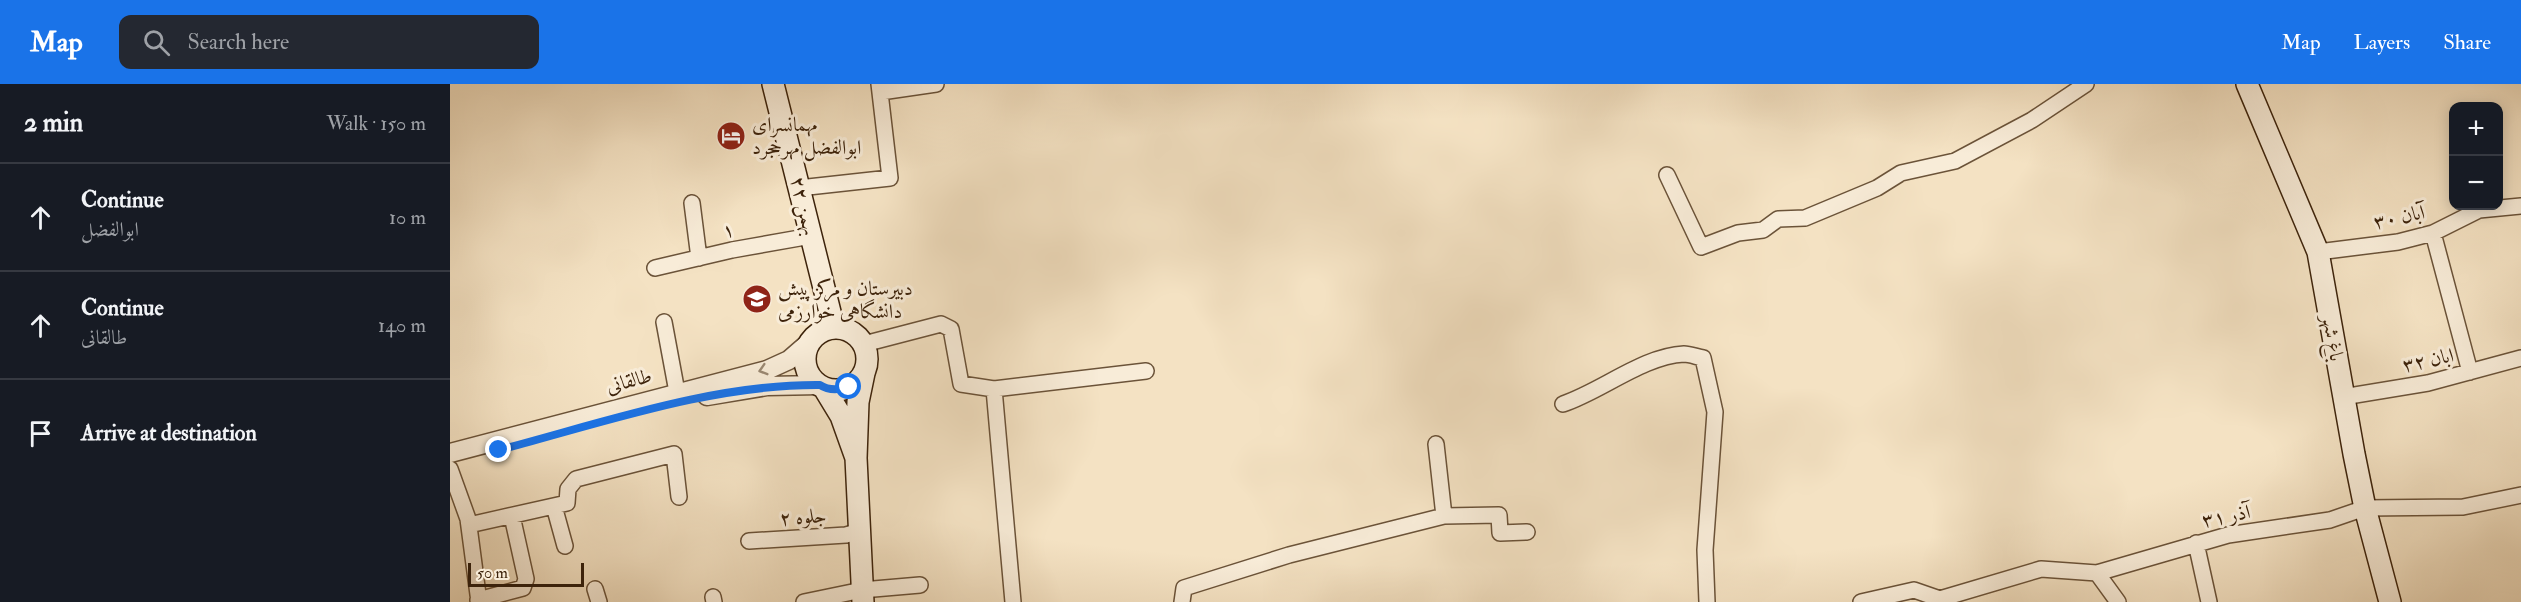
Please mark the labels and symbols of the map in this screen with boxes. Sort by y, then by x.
place label: مهمانسرای ابوالفضل مهرحجرد [752,112,861,162]
hotel icon: مهمانسرای ابوالفضل مهرحجرد [715,120,747,152]
street label: ۲۲ بهمن [784,174,823,238]
street label: آبان ۳۰ [2371,199,2430,235]
street label: ۱ [720,217,736,243]
place label: دبیرستان و مرکز پیش دانشگاهی خوارزمی [778,276,913,324]
school or university icon: دبیرستان و مرکز پیش دانشگاهی خوارزمی [741,283,773,315]
street label: باغ شهر [2311,311,2349,364]
street label: ابان ۳۲ [2400,342,2456,378]
street label: طالقانی [603,363,655,399]
one-way arrow [758,363,769,375]
route start [835,373,861,399]
route end [485,436,511,462]
street label: آذر ۳۱ [2200,499,2255,533]
street label: جلوه ۲ [779,503,827,531]
scale bar [468,560,584,588]

